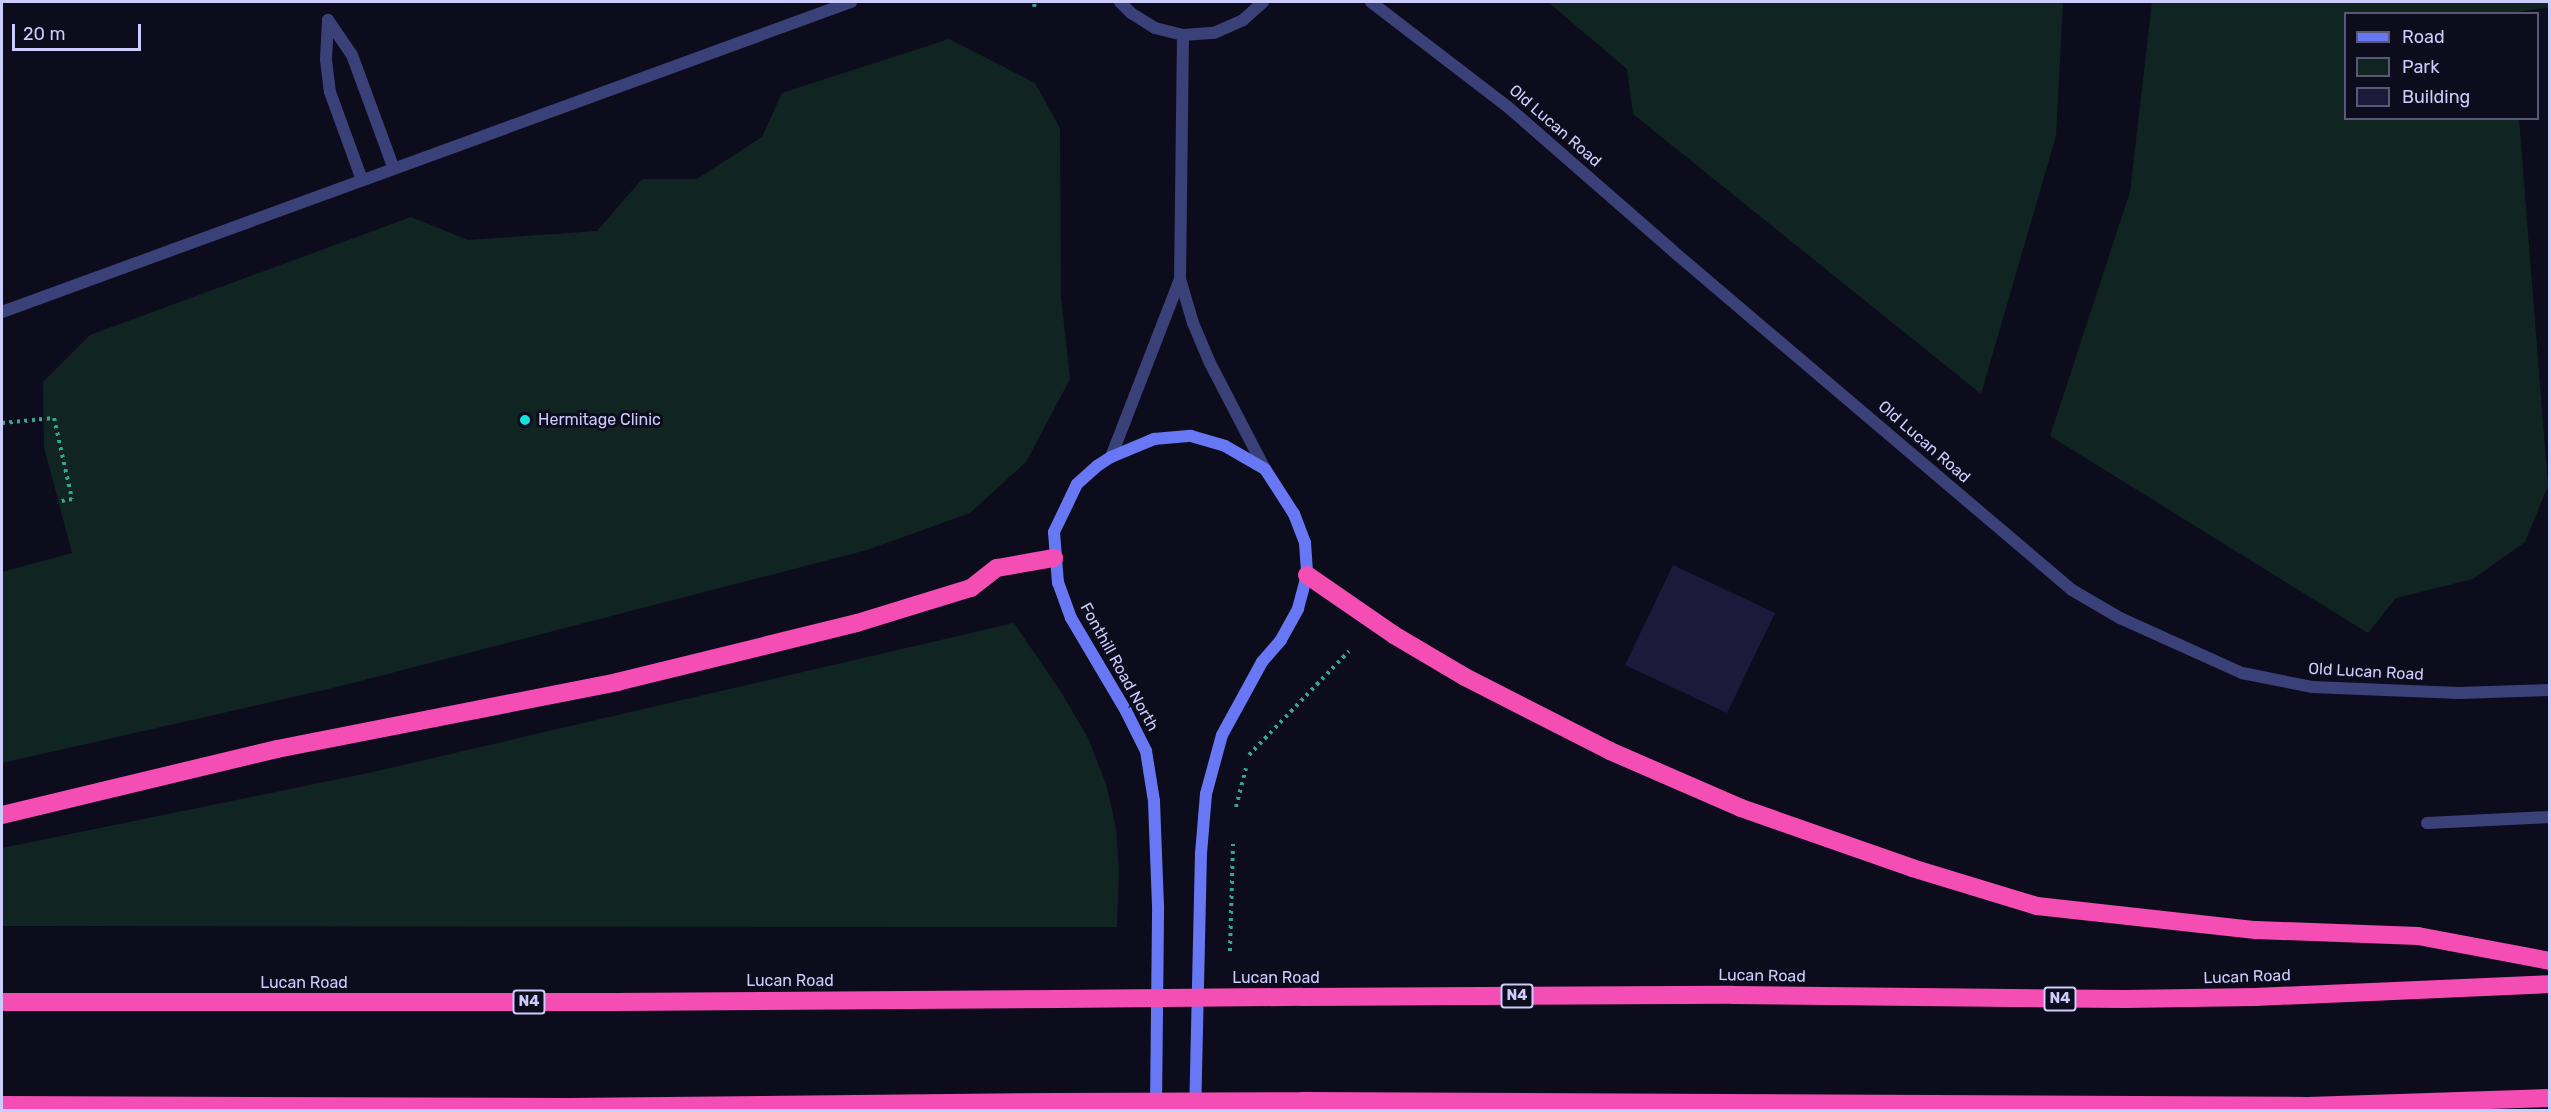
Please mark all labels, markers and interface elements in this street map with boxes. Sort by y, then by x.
scale bar [15,12,144,50]
legend [2344,12,2539,120]
text: 20 m [23,23,65,45]
text: Road [2402,26,2445,48]
text: Park [2402,56,2439,78]
street label: Old Lucan Road [1505,81,1605,171]
text: Building [2402,86,2470,108]
street label: Old Lucan Road [1874,397,1974,487]
place label: Hermitage Clinic [538,410,661,430]
marker: Hermitage Clinic [516,411,534,429]
street label: Fonthill Road North [1076,599,1162,735]
street label: Old Lucan Road [2308,659,2424,685]
street label: Lucan Road [1718,966,1806,986]
street label: Lucan Road [2203,966,2291,988]
street label: Lucan Road [1232,968,1320,988]
street label: Lucan Road [746,971,834,991]
street label: Lucan Road [260,973,348,993]
road number: N4 [1499,984,1535,1008]
road number: N4 [2042,987,2078,1011]
road number: N4 [511,990,547,1014]

